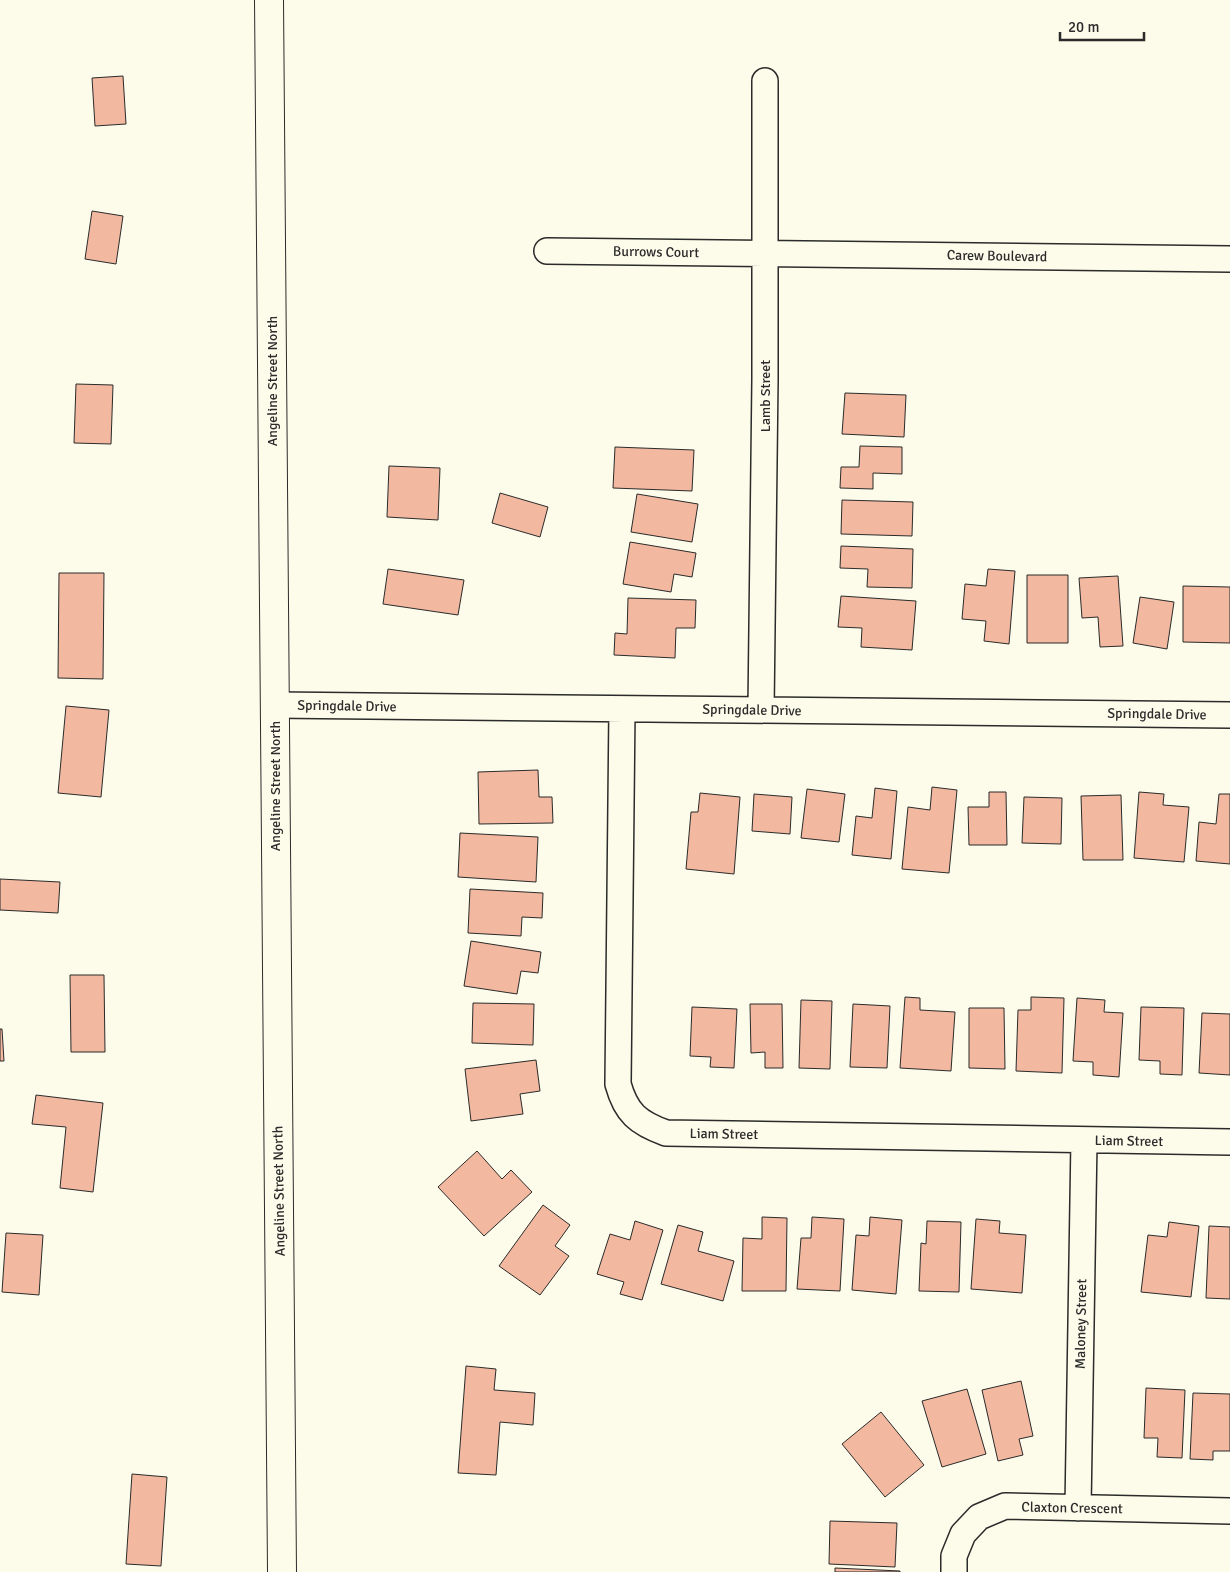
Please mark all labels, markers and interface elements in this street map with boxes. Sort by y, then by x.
scale bar [1060,10,1144,42]
text: 20 m [1068,18,1099,36]
street label: Burrows Court [613,243,699,261]
street label: Carew Boulevard [947,247,1047,265]
street label: Angeline Street North [264,316,281,446]
street label: Lamb Street [757,360,774,432]
street label: Springdale Drive [297,697,397,715]
street label: Springdale Drive [702,701,802,719]
street label: Springdale Drive [1107,705,1207,723]
street label: Angeline Street North [267,721,284,851]
street label: Liam Street [690,1125,759,1143]
street label: Angeline Street North [269,1126,289,1256]
street label: Liam Street [1095,1132,1164,1150]
street label: Maloney Street [1072,1279,1090,1369]
street label: Claxton Crescent [1021,1499,1123,1517]

